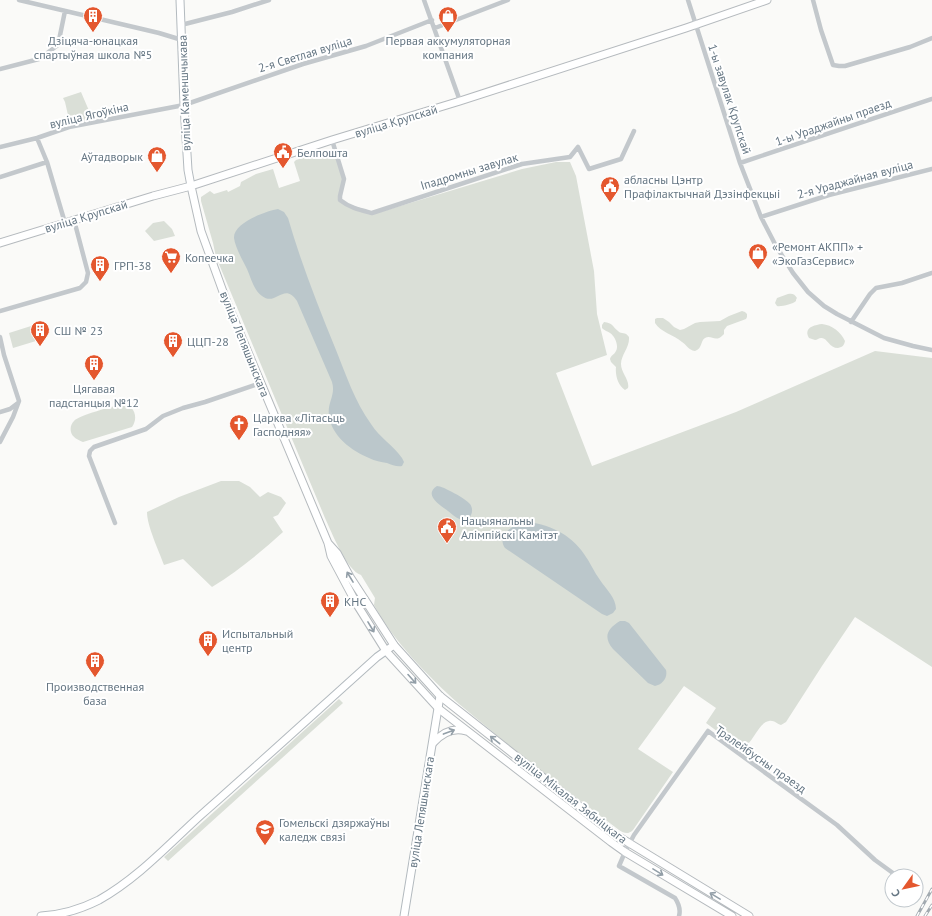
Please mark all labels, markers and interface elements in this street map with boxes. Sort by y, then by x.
building icon: Дзіцяча-юнацкая спартыўная школа №5 [82,5,104,33]
shop icon: Первая аккумуляторная компания [437,5,459,33]
place label: Дзіцяча-юнацкая спартыўная школа №5 [34,33,152,62]
street label: 2-я Светлая вуліца [256,33,354,75]
place label: Первая аккумуляторная компания [386,33,510,62]
street label: вуліца Каменшчыкава [174,35,194,151]
street label: 1-ы завулак Крупскай [705,42,755,156]
street label: 1-ы Ураджайны праезд [773,95,893,149]
street label: вуліца Ягоўкіна [48,99,130,131]
street label: вуліца Крупскай [353,101,439,141]
public building icon: Белпошта [272,141,294,169]
shop icon: Аўтадворык [146,145,168,173]
place label: Белпошта [297,145,348,160]
place label: Аўтадворык [81,149,143,164]
street label: Іпадромны завулак [419,149,520,193]
street label: 2-я Ураджайная вуліца [795,156,915,202]
place label: абласны Цэнтр Прафілактычнай Дэзінфекцыі [624,172,780,201]
public building icon: абласны Цэнтр Прафілактычнай Дэзінфекцыі [599,175,621,203]
street label: вуліца Крупскай [43,196,129,236]
place label: «Ремонт АКПП» + «ЭкоГазСервис» [772,239,863,268]
shop icon: «Ремонт АКПП» + «ЭкоГазСервис» [747,242,769,270]
supermarket icon: Копеечка [160,246,182,274]
place label: Копеечка [185,250,234,265]
building icon: ГРП-38 [89,254,111,282]
place label: ГРП-38 [114,258,151,273]
street label: вуліца Лепяшынскага [217,289,273,399]
building icon: СШ № 23 [29,319,51,347]
place label: СШ № 23 [54,323,103,338]
building icon: ЦЦП-28 [162,330,184,358]
place label: ЦЦП-28 [187,334,229,349]
building icon: Цягавая падстанцыя №12 [83,353,105,381]
place label: Цягавая падстанцыя №12 [49,381,139,410]
place label: Царква «Літасьць Гасподняя» [253,410,345,439]
church icon: Царква «Літасьць Гасподняя» [228,413,250,441]
place label: Нацыянальны Алімпійскі Камітэт [461,513,558,542]
public building icon: Нацыянальны Алімпійскі Камітэт [436,516,458,544]
one-way arrow [346,571,354,583]
building icon: КНС [319,590,341,618]
place label: КНС [344,594,366,609]
one-way arrow [367,621,375,633]
place label: Испытальный центр [222,626,293,655]
building icon: Испытальный центр [197,629,219,657]
building icon: Производственная база [84,650,106,678]
one-way arrow [407,674,416,684]
place label: Производственная база [46,679,144,708]
street label: Тралейбусны праезд [712,722,810,796]
one-way arrow [443,728,455,736]
one-way arrow [490,735,501,744]
street label: вуліца Мікалая Зябніцкага [512,749,630,847]
street label: вуліца Лепяшынскага [405,755,437,869]
place label: Гомельскі дзяржаўны каледж связі [279,815,390,844]
school or university icon: Гомельскі дзяржаўны каледж связі [254,818,276,846]
one-way arrow [652,868,663,876]
north arrow [884,868,924,908]
text: С [888,887,903,900]
one-way arrow [709,891,721,899]

